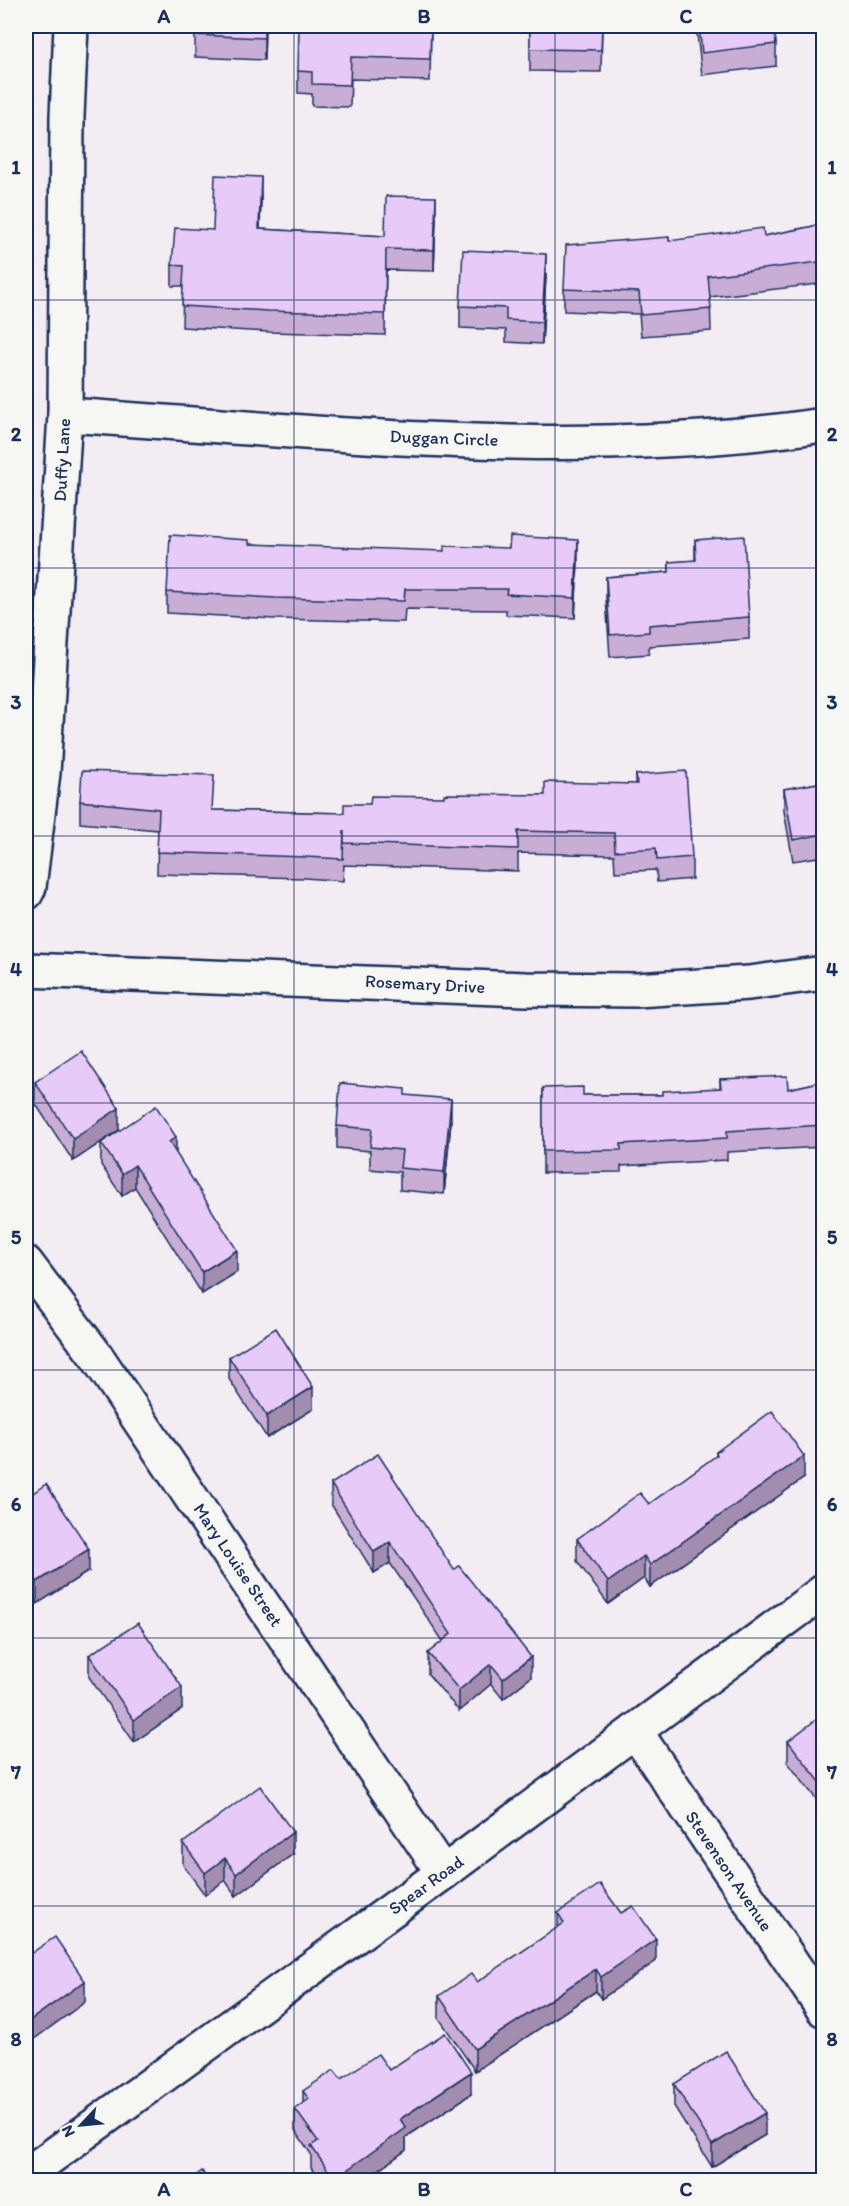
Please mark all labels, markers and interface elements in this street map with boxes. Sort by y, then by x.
text: A [157,4,171,28]
text: B [418,4,431,28]
text: C [680,4,693,28]
text: 1 [11,155,21,179]
text: 1 [827,155,837,179]
street label: Duffy Lane [49,418,75,502]
text: 2 [11,422,22,446]
text: 2 [827,422,838,446]
street label: Duggan Circle [389,425,499,451]
text: 3 [11,690,22,714]
text: 3 [827,690,838,714]
text: 4 [10,957,22,981]
text: 4 [826,957,838,981]
street label: Rosemary Drive [364,970,486,998]
text: 5 [11,1225,22,1249]
text: 5 [827,1225,838,1249]
text: 6 [11,1492,22,1516]
text: 6 [827,1492,838,1516]
street label: Mary Louise Street [189,1499,288,1631]
text: 7 [10,1760,21,1784]
text: 7 [826,1760,837,1784]
street label: Stevenson Avenue [681,1807,777,1935]
street label: Spear Road [384,1850,468,1920]
text: 8 [11,2027,22,2051]
text: 8 [827,2027,838,2051]
north arrow [51,2095,111,2155]
text: N [57,2122,79,2140]
text: A [157,2177,171,2201]
text: B [418,2177,431,2201]
text: C [680,2177,693,2201]

